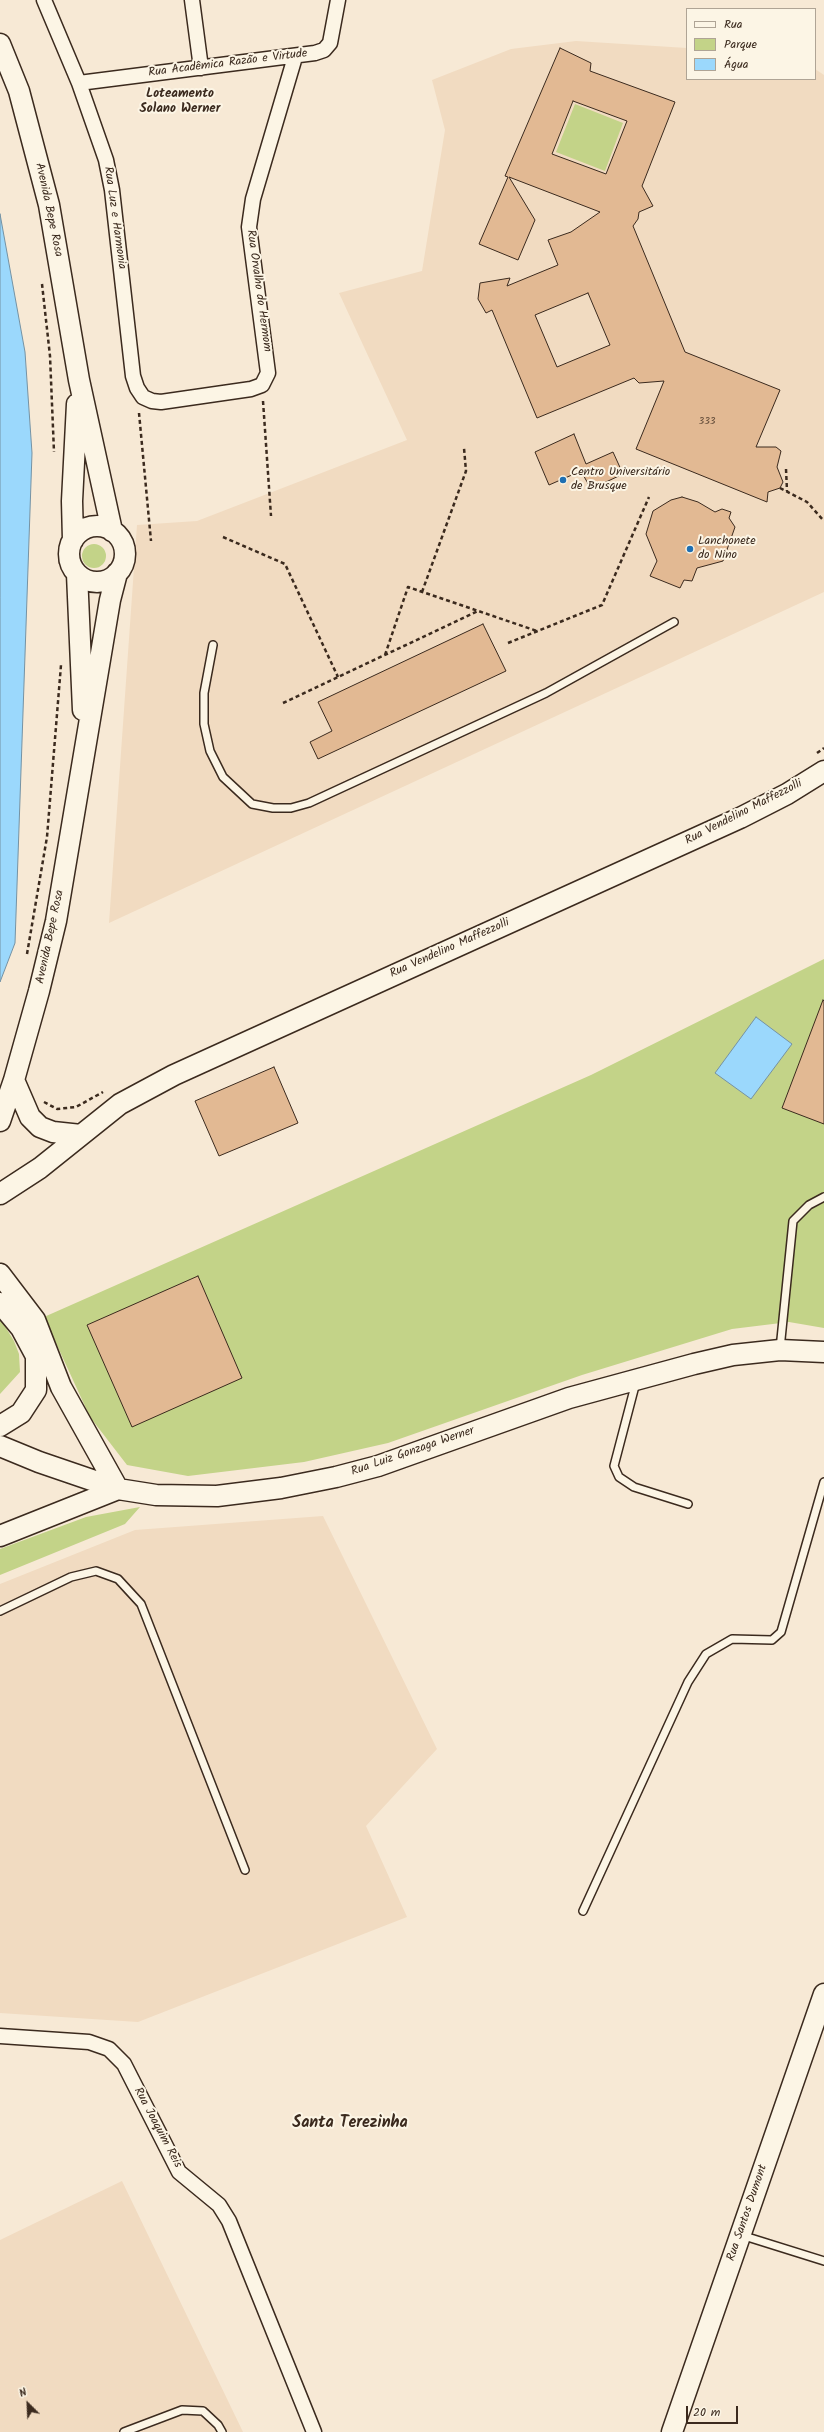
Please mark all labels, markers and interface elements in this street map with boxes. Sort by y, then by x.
legend [686,8,816,80]
text: Rua [724,15,742,34]
text: Parque [724,35,757,54]
street label: Rua Acadêmica Razão e Virtude [148,47,308,81]
text: Água [724,55,748,74]
district label: Loteamento Solano Werner [140,87,220,118]
street label: Avenida Bepe Rosa [31,162,65,258]
street label: Rua Luz e Harmonia [100,166,128,270]
street label: Rua Orvalho do Hermom [242,229,274,353]
house number: 333 [698,416,716,428]
place label: Centro Universitário de Brusque [571,466,670,494]
marker: Centro Universitário de Brusque [558,475,568,485]
place label: Lanchonete do Nino [698,535,756,563]
marker: Lanchonete do Nino [685,544,695,554]
street label: Rua Vendelino Maffezzolli [683,777,805,849]
street label: Avenida Bepe Rosa [34,889,68,985]
street label: Rua Vendelino Maffezzolli [388,916,512,982]
street label: Rua Luiz Gonzaga Werner [350,1424,476,1480]
street label: Rua Joaquim Reis [130,2085,184,2171]
district label: Santa Terezinha [292,2114,408,2134]
street label: Rua Santos Dumont [725,2163,771,2263]
text: N [16,2383,30,2403]
north arrow [8,2384,48,2424]
scale bar [688,2398,740,2424]
text: 20 m [693,2403,720,2422]

